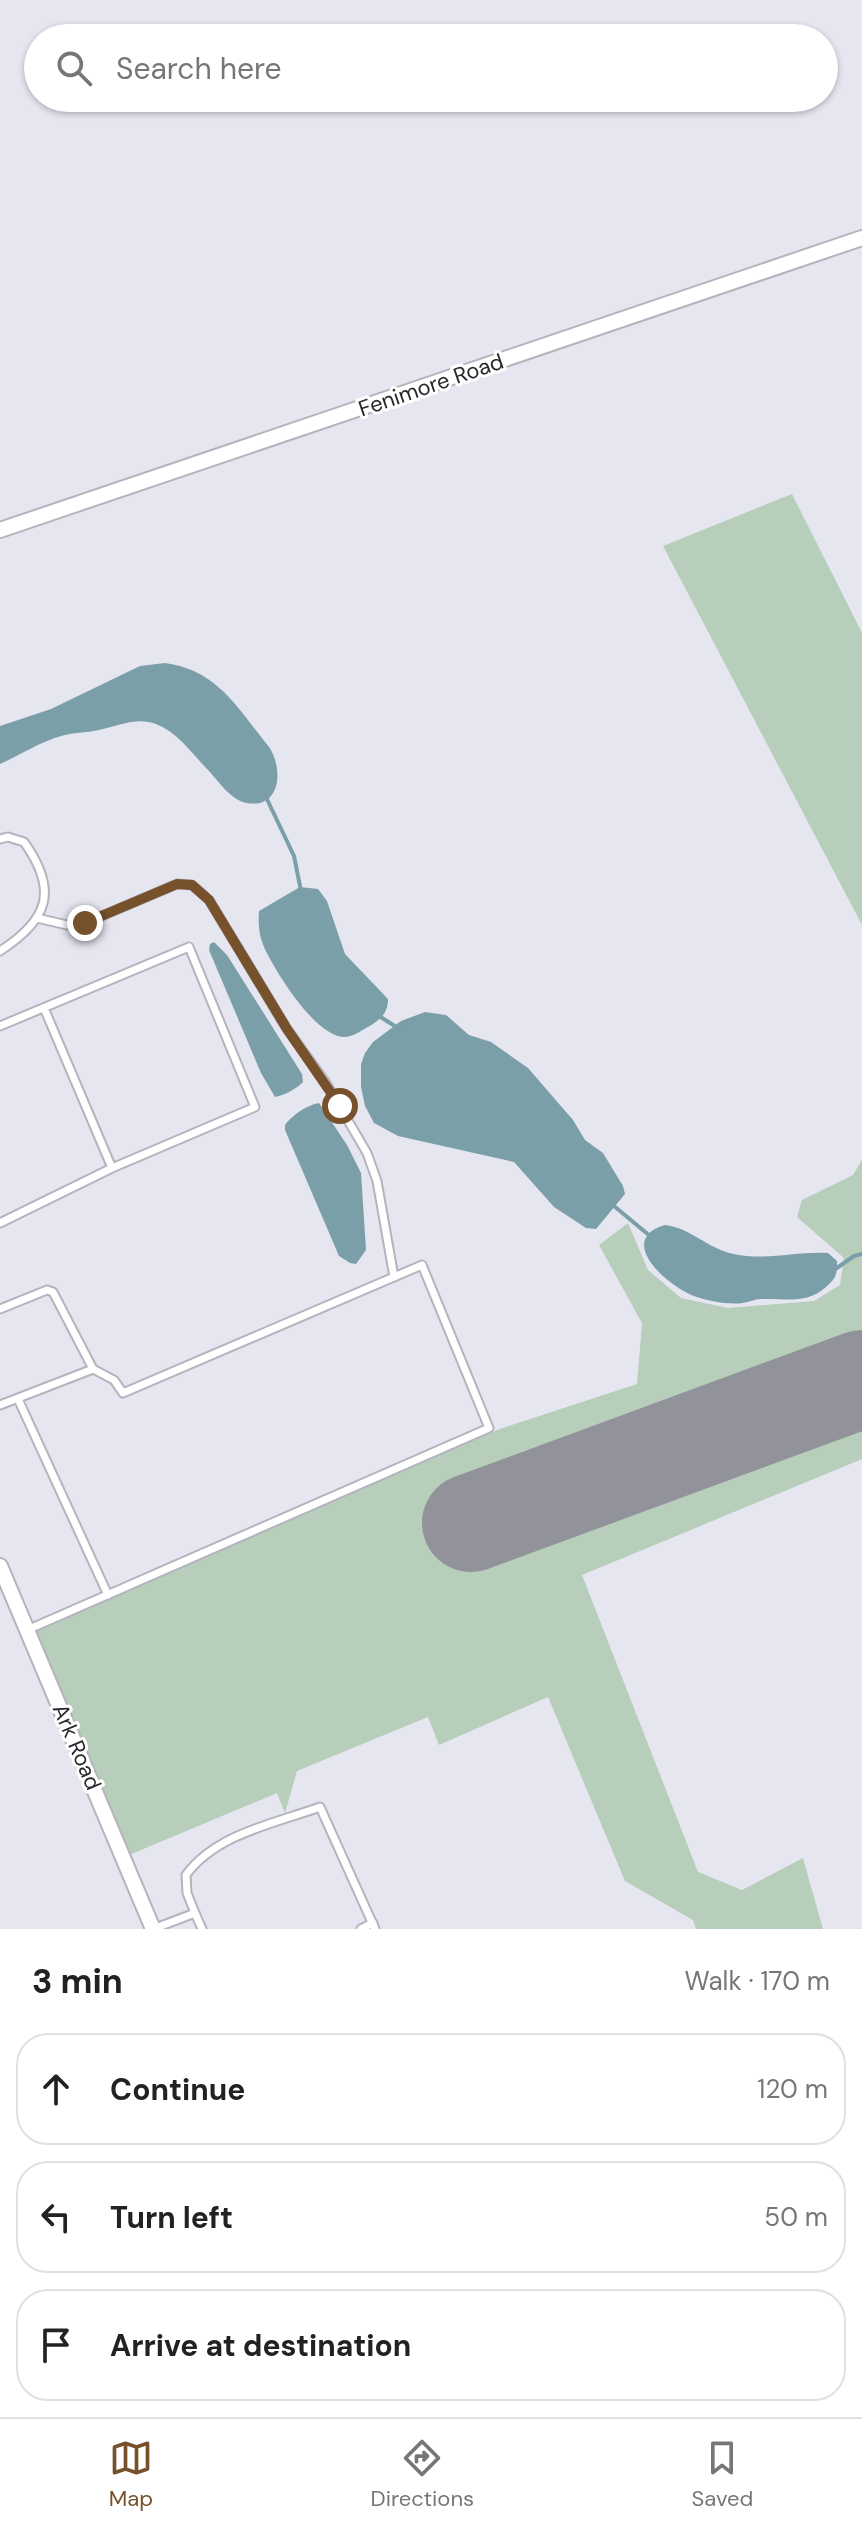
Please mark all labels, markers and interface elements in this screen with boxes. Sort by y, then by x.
search box [24,24,838,112]
icon: search [52,46,96,90]
text: Search here [116,49,282,88]
street label: Fenimore Road [355,347,507,423]
route end [67,905,103,941]
route start [322,1088,358,1124]
street label: Ark Road [46,1699,108,1795]
text: 3 min [32,1959,123,2004]
text: Walk · 170 m [685,1964,830,1998]
icon: ahead [34,2067,78,2111]
text: Continue [110,2070,245,2109]
text: 120 m [757,2072,828,2106]
icon: left [34,2195,78,2239]
text: Turn left [110,2198,233,2237]
text: 50 m [764,2200,828,2234]
icon: arrive [34,2323,78,2367]
text: Arrive at destination [110,2326,411,2365]
tab: Map [109,2436,153,2513]
tab: Directions [371,2436,474,2513]
tab: Saved [692,2436,753,2513]

